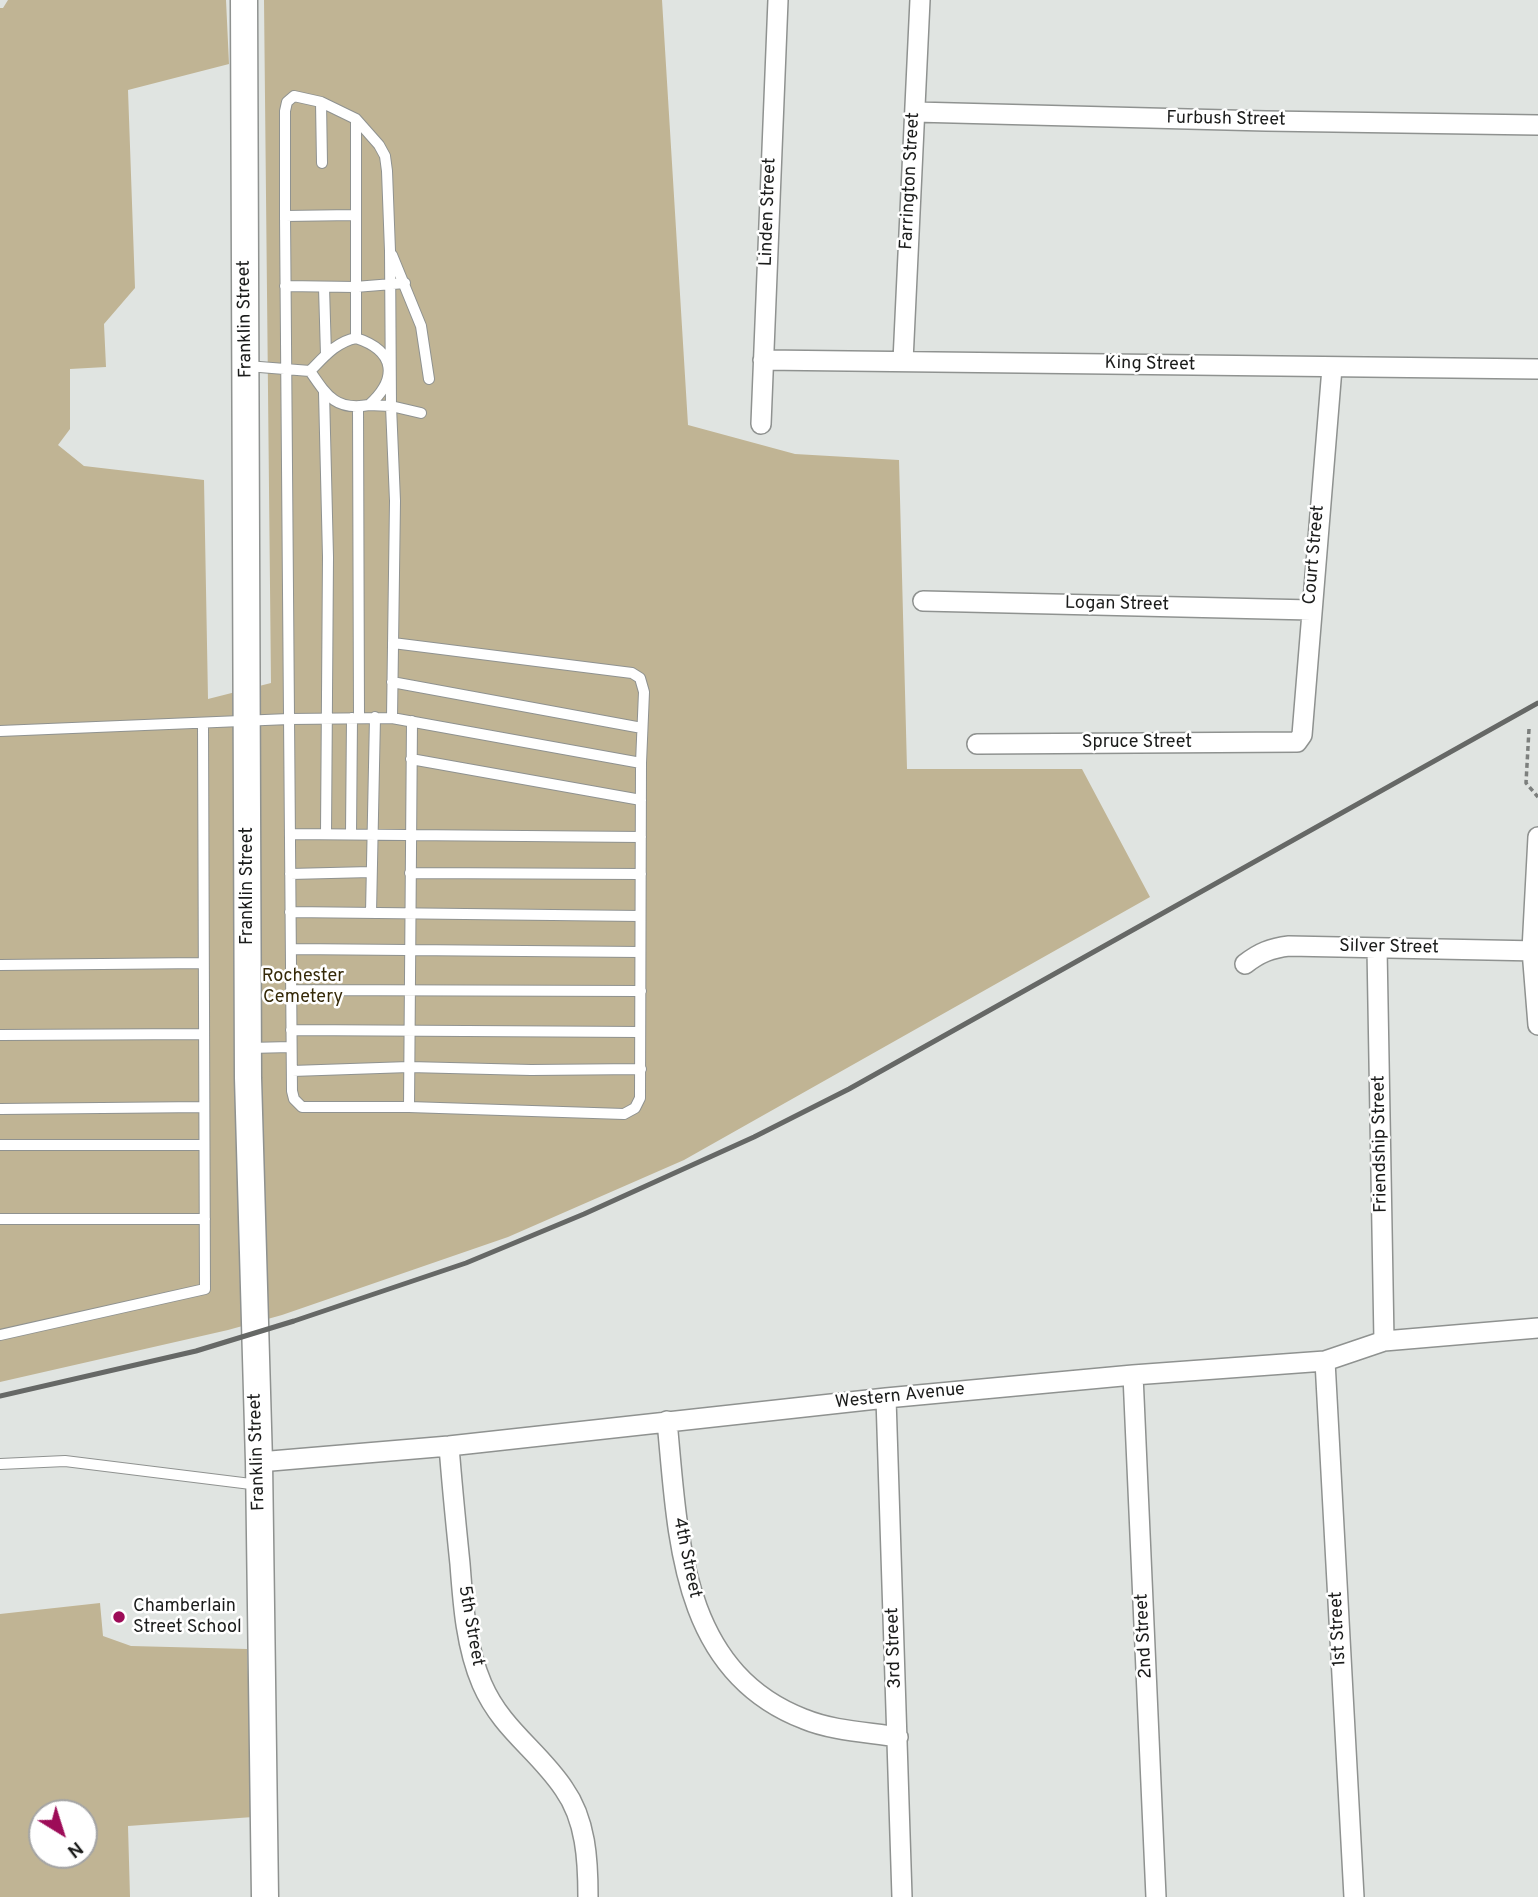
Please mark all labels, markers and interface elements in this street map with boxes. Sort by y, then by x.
street label: Furbush Street [1166,108,1286,132]
street label: Farrington Street [897,112,925,250]
street label: Linden Street [756,157,782,267]
street label: Franklin Street [234,260,258,378]
street label: King Street [1104,353,1196,377]
street label: Court Street [1300,504,1330,606]
street label: Logan Street [1065,593,1169,617]
street label: Spruce Street [1082,732,1192,754]
street label: Franklin Street [237,827,259,945]
street label: Silver Street [1339,936,1439,960]
park label: Rochester Cemetery [262,966,344,1009]
street label: Friendship Street [1369,1075,1393,1213]
street label: Western Avenue [834,1379,966,1415]
street label: Franklin Street [245,1393,271,1511]
street label: 4th Street [667,1516,705,1600]
street label: 5th Street [452,1584,488,1668]
street label: 1st Street [1326,1591,1352,1667]
street label: 2nd Street [1132,1593,1158,1679]
place label: Chamberlain Street School [133,1596,242,1638]
street label: 3rd Street [883,1607,907,1689]
marker: Chamberlain Street School [111,1609,127,1625]
north arrow [28,1799,98,1869]
text: N [62,1835,87,1863]

